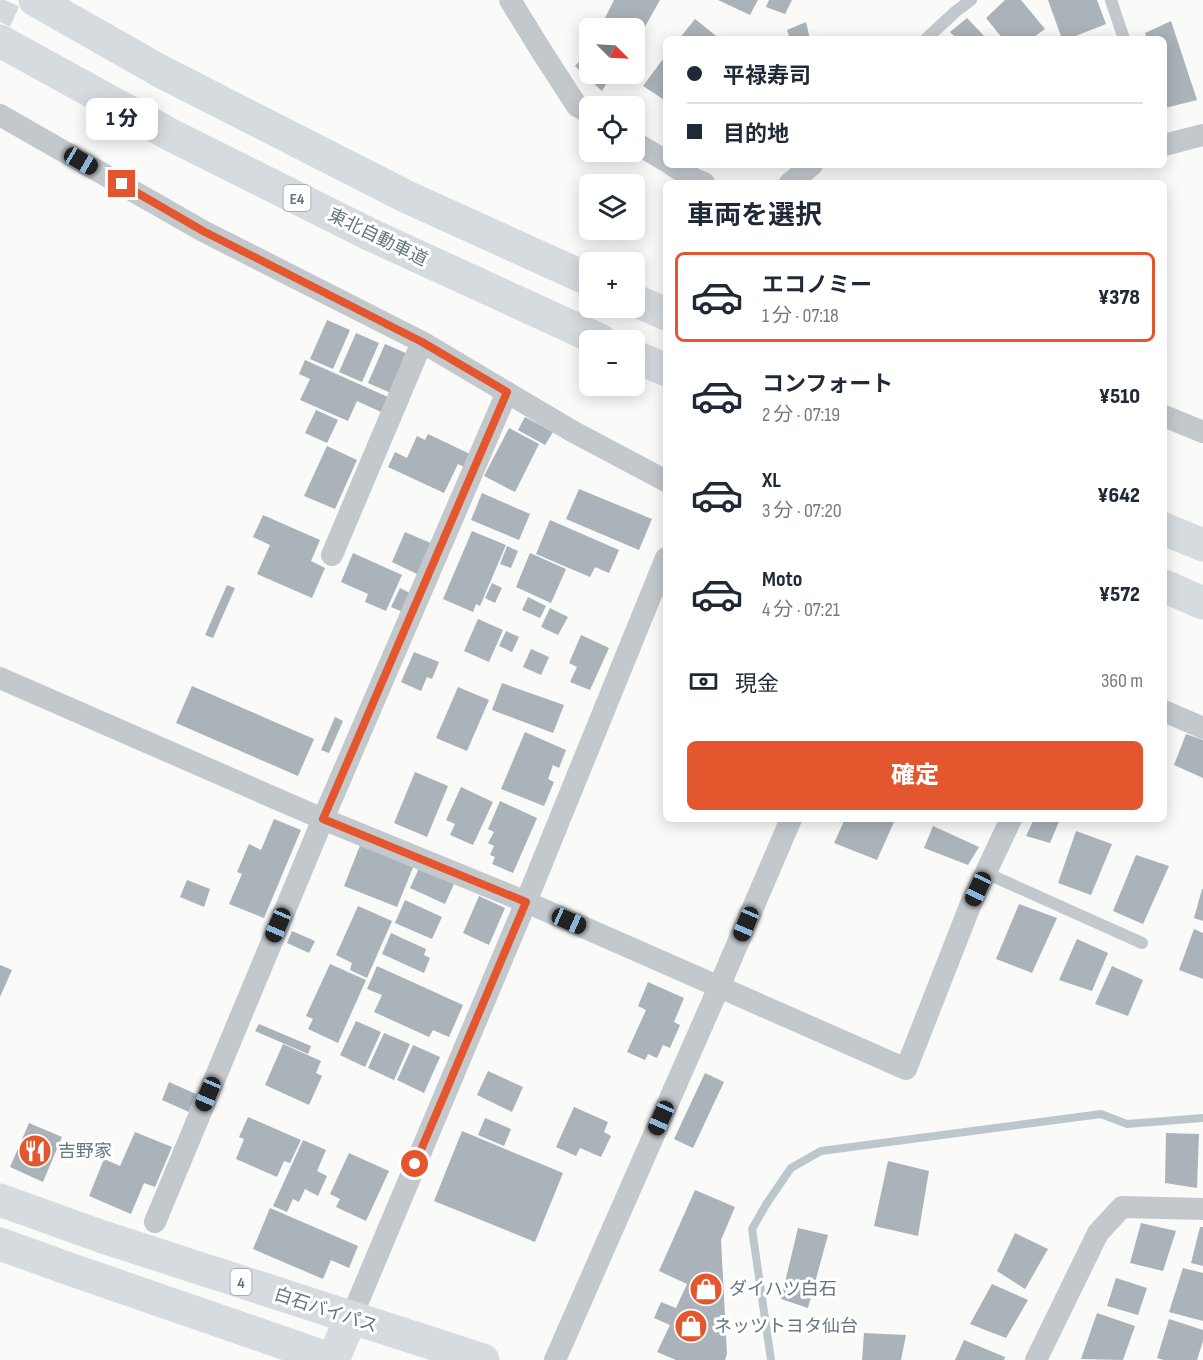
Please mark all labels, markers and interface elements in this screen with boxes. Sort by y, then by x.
north arrow [579,18,645,84]
map controls [579,18,645,396]
text: 平禄寿司 [723,63,811,90]
button: locate [579,96,645,162]
callout: 1 分 [86,97,158,139]
text: 1 分 [106,107,138,131]
text: 目的地 [723,121,789,148]
car [61,144,101,178]
route end [108,170,135,197]
button: layers [579,174,645,240]
road number: E4 [284,185,310,211]
text: 車両を選択 [687,200,822,232]
street label: 東北自動車道 [325,204,431,271]
button: + [579,252,645,318]
icon: car [690,270,744,324]
text: エコノミー [762,272,872,299]
text: ¥378 [1098,284,1140,311]
text: 1 分 · 07:18 [762,304,839,328]
button: − [579,330,645,396]
icon: car [690,369,744,423]
text: コンフォート [762,371,893,398]
text: ¥510 [1099,383,1140,410]
text: 2 分 · 07:19 [762,403,840,427]
text: XL [762,467,781,494]
icon: car [690,468,744,522]
text: ¥642 [1097,482,1140,509]
text: 3 分 · 07:20 [762,499,842,523]
text: Moto [762,566,802,593]
icon: car [690,567,744,621]
text: ¥572 [1099,581,1140,608]
text: 4 分 · 07:21 [762,598,840,622]
icon: cash [687,665,720,698]
text: 360 m [1101,669,1143,693]
text: 現金 [735,671,779,698]
button: 確定 [687,741,1143,810]
car [962,869,994,909]
car [731,904,761,944]
car [263,905,293,945]
car [549,905,589,937]
car [193,1074,223,1114]
car [645,1098,677,1138]
restaurant icon: 吉野家 [17,1133,53,1169]
place label: 吉野家 [58,1141,112,1162]
route start [401,1150,428,1177]
road number: 4 [230,1269,252,1295]
shop icon: ダイハツ白石 [688,1271,724,1307]
place label: ダイハツ白石 [729,1279,837,1300]
street label: 白石バイパス [271,1284,380,1337]
shop icon: ネッツトヨタ仙台 [673,1308,709,1344]
place label: ネッツトヨタ仙台 [714,1316,858,1337]

